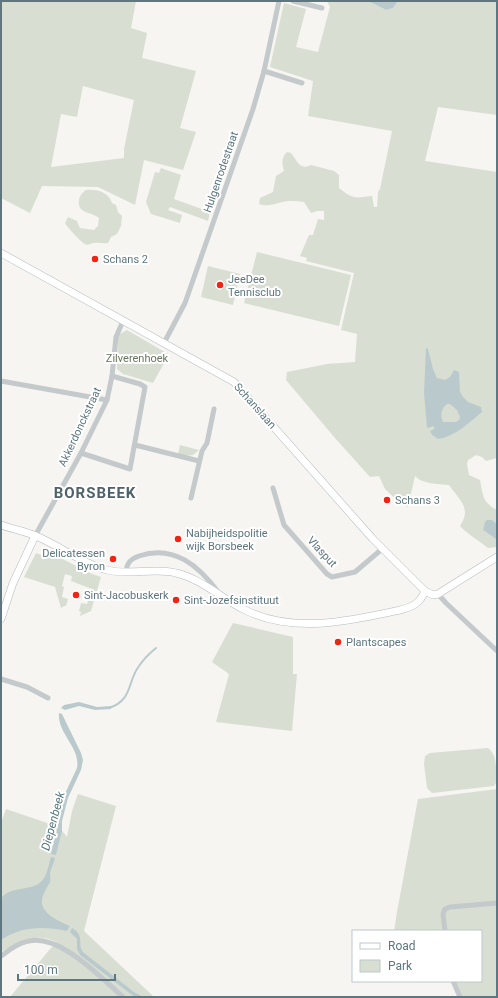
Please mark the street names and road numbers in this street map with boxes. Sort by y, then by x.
street label: Hulgenrodestraat [201,129,241,214]
street label: Schanslaan [231,381,279,431]
street label: Akkerdonckstraat [56,385,104,469]
street label: Vlasput [305,534,340,570]

